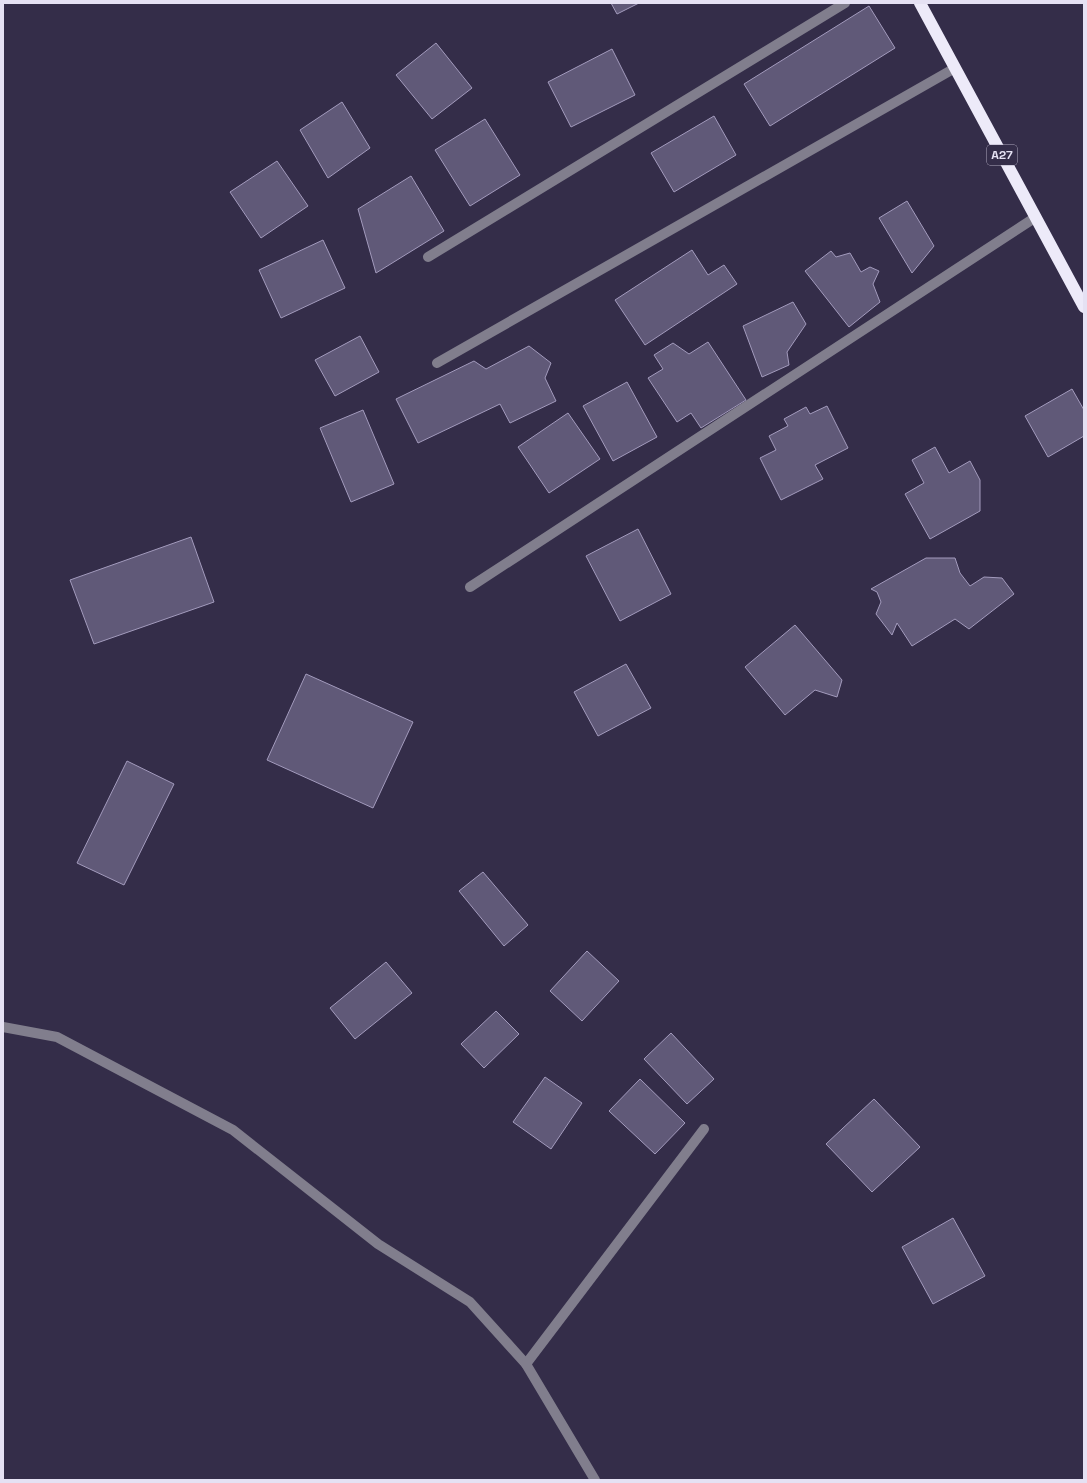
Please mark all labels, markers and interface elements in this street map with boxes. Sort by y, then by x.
road number: A27 [987,145,1017,165]

